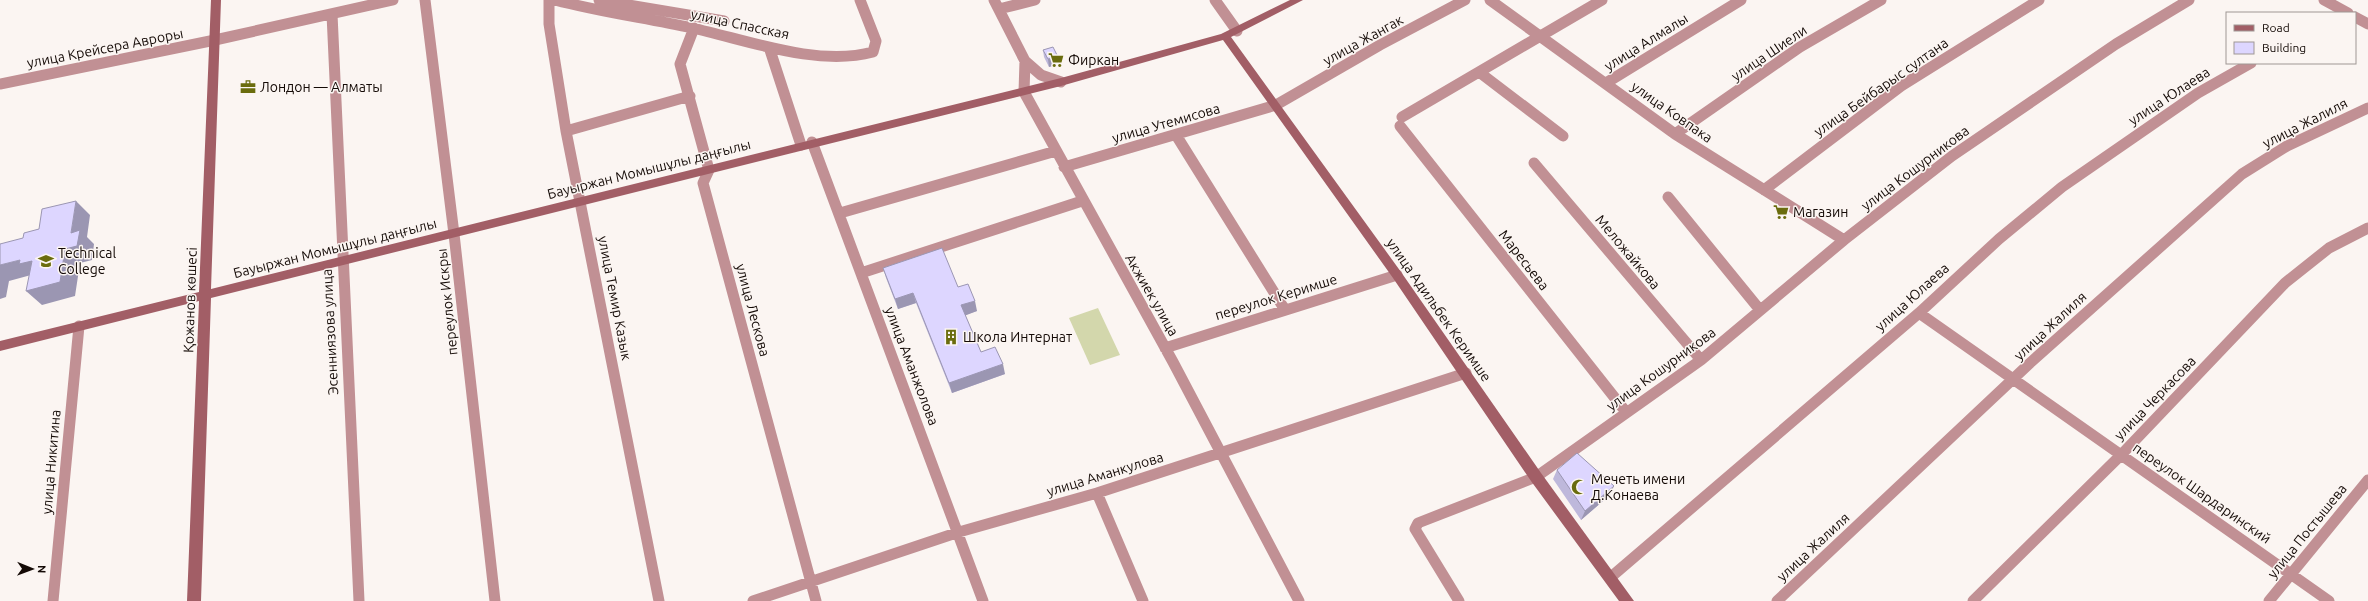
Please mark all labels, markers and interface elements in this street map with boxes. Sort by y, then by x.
street label: улица Спасская [689,6,791,42]
street label: улица Алмалы [1601,10,1691,74]
street label: улица Жангак [1320,11,1406,69]
legend [2226,12,2356,64]
text: Road [2262,21,2290,34]
street label: улица Шиели [1728,22,1810,84]
street label: улица Крейсера Авроры [25,25,185,71]
street label: улица Бейбарыс султана [1811,35,1951,139]
text: Building [2262,41,2306,54]
supermarket icon: Фиркан [1047,51,1065,69]
place label: Фиркан [1068,52,1119,68]
street label: улица Юлаева [2125,64,2213,128]
office icon: Лондон — Алматы [239,78,257,96]
street label: улица Ковпака [1628,78,1716,146]
place label: Лондон — Алматы [260,79,383,95]
street label: улица Жалиля [2260,95,2350,151]
street label: улица Утемисова [1110,100,1222,146]
street label: улица Кошурникова [1858,122,1972,214]
street label: Бауыржан Момышұлы даңғылы [546,136,752,202]
supermarket icon: Магазин [1772,203,1790,221]
place label: Магазин [1793,204,1848,220]
street label: Меложайкова [1592,212,1664,292]
street label: Бауыржан Момышұлы даңғылы [232,215,438,281]
street label: Маресьева [1496,227,1552,293]
street label: улица Темир Казык [595,234,635,362]
street label: улица Адильбек Керимше [1383,235,1495,385]
place label: Technical College [58,245,116,277]
street label: Қожанов көшесі [180,247,200,353]
street label: переулок Искры [433,248,461,356]
street label: Акжиек улица [1122,251,1182,339]
school or university icon: Technical College [37,252,55,270]
street label: улица Юлаева [1872,260,1952,334]
street label: улица Лескова [733,262,773,358]
street label: Эсенниязова улица [319,268,341,396]
street label: переулок Керимше [1213,271,1339,323]
street label: улица Жалиля [2011,288,2089,364]
street label: улица Аманжолова [882,304,942,428]
street label: улица Кошурникова [1603,324,1719,414]
building icon: Школа Интернат [942,328,960,346]
place label: Школа Интернат [963,329,1072,345]
street label: улица Черкасова [2111,353,2199,443]
street label: улица Никитина [38,409,64,515]
street label: переулок Шардаринский [2130,439,2274,547]
street label: улица Аманкулова [1045,449,1165,499]
place label: Мечеть имени Д.Конаева [1591,471,1685,503]
mosque icon: Мечеть имени Д.Конаева [1570,478,1588,496]
street label: улица Постышева [2264,481,2350,581]
street label: улица Жалиля [1774,509,1852,585]
north arrow [12,549,52,589]
text: N [36,565,48,573]

